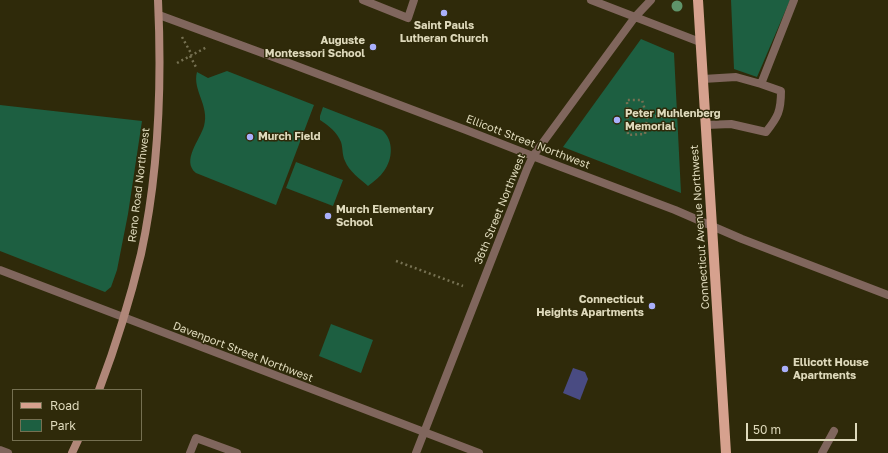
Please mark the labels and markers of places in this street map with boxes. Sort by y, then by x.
marker: Saint Pauls Lutheran Church [439,8,449,18]
place label: Saint Pauls Lutheran Church [400,19,488,45]
place label: Auguste Montessori School [265,34,365,60]
marker: Auguste Montessori School [368,42,378,52]
place label: Peter Muhlenberg Memorial [625,107,721,133]
marker: Peter Muhlenberg Memorial [612,115,622,125]
place label: Murch Field [258,130,321,144]
marker: Murch Field [245,132,255,142]
place label: Murch Elementary School [336,203,434,229]
marker: Murch Elementary School [323,211,333,221]
place label: Connecticut Heights Apartments [536,293,644,319]
marker: Connecticut Heights Apartments [647,301,657,311]
place label: Ellicott House Apartments [793,356,869,382]
marker: Ellicott House Apartments [780,364,790,374]

